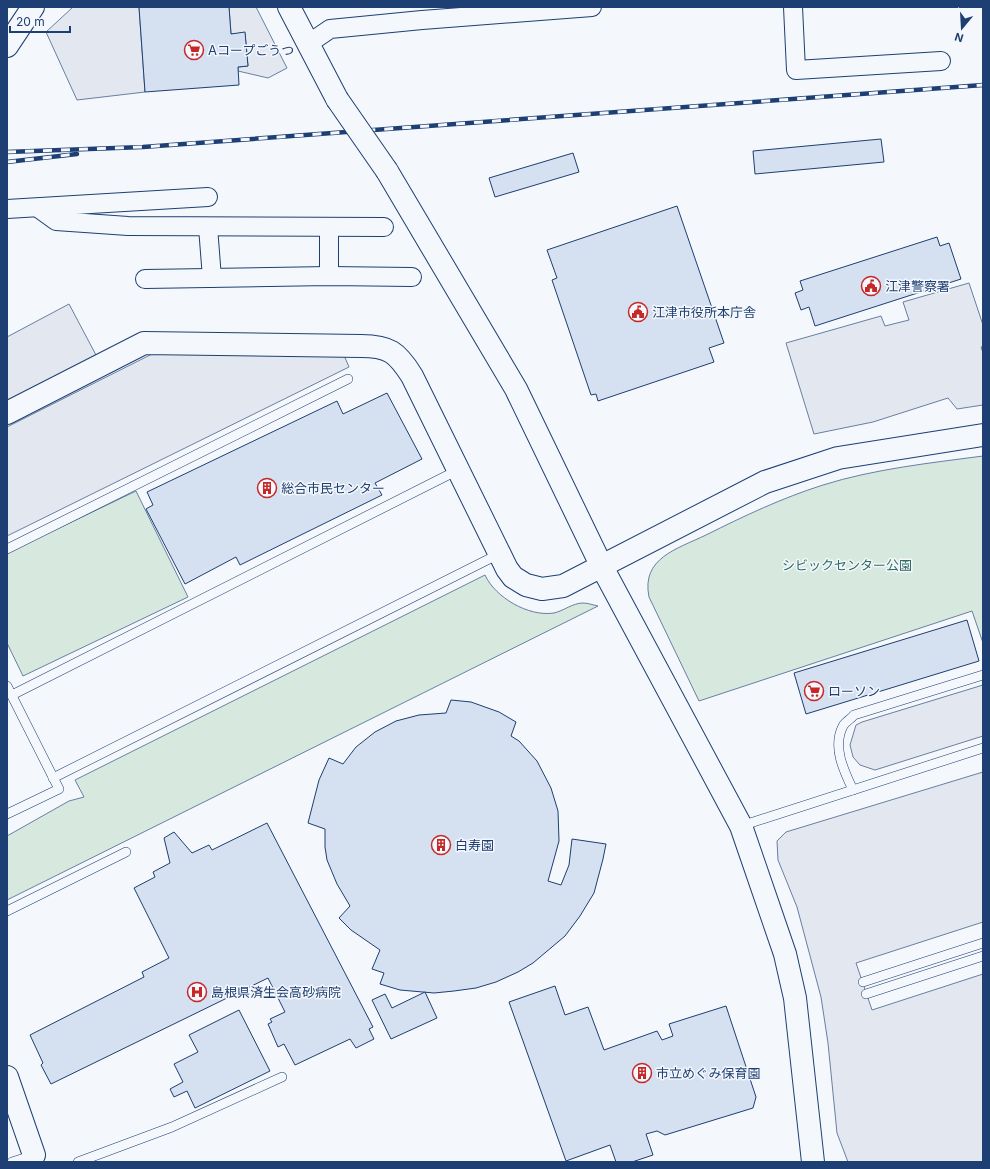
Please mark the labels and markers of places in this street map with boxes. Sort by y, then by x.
supermarket icon: Aコープごうつ [183,39,205,61]
place label: Aコープごうつ [208,42,294,58]
public building icon: 江津警察署 [860,275,882,297]
place label: 江津警察署 [885,278,950,294]
public building icon: 江津市役所本庁舎 [627,301,649,323]
place label: 江津市役所本庁舎 [652,304,756,320]
building icon: 総合市民センター [256,477,278,499]
place label: 総合市民センター [281,480,385,496]
supermarket icon: ローソン [803,680,825,702]
place label: ローソン [828,683,880,699]
building icon: 白寿園 [430,834,452,856]
place label: 白寿園 [455,837,494,853]
hospital icon: 島根県済生会高砂病院 [186,981,208,1003]
place label: 島根県済生会高砂病院 [211,984,341,1000]
building icon: 市立めぐみ保育園 [631,1062,653,1084]
place label: 市立めぐみ保育園 [656,1065,760,1081]

